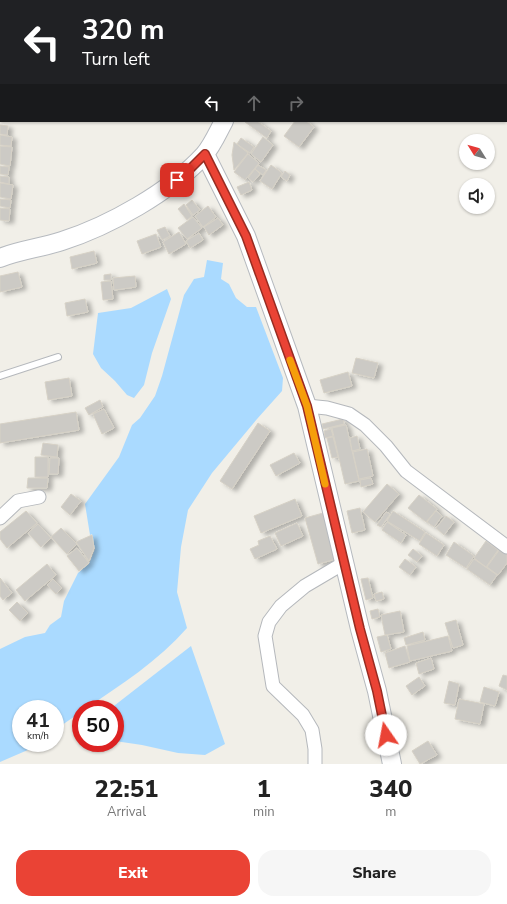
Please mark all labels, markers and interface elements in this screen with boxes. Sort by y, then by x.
text: 320 m [82,11,165,49]
icon: left [16,16,68,68]
text: Turn left [82,47,150,71]
icon: left [201,92,223,114]
icon: ahead [243,92,265,114]
icon: right [285,92,307,114]
north arrow [459,134,495,170]
map controls [459,134,495,214]
pin [160,163,194,197]
icon: arrive [166,169,188,191]
button: sound [459,178,495,214]
speed limit sign: 50 [72,700,124,752]
text: 41 [26,707,50,734]
position arrow [365,714,407,756]
text: km/h [27,729,49,743]
text: 22:51 [95,773,158,805]
text: 1 [257,773,271,805]
text: 340 [369,773,412,805]
text: Arrival [107,803,146,821]
text: min [253,803,275,821]
text: m [385,803,396,821]
button: Exit [16,850,250,896]
button: Share [258,850,491,896]

